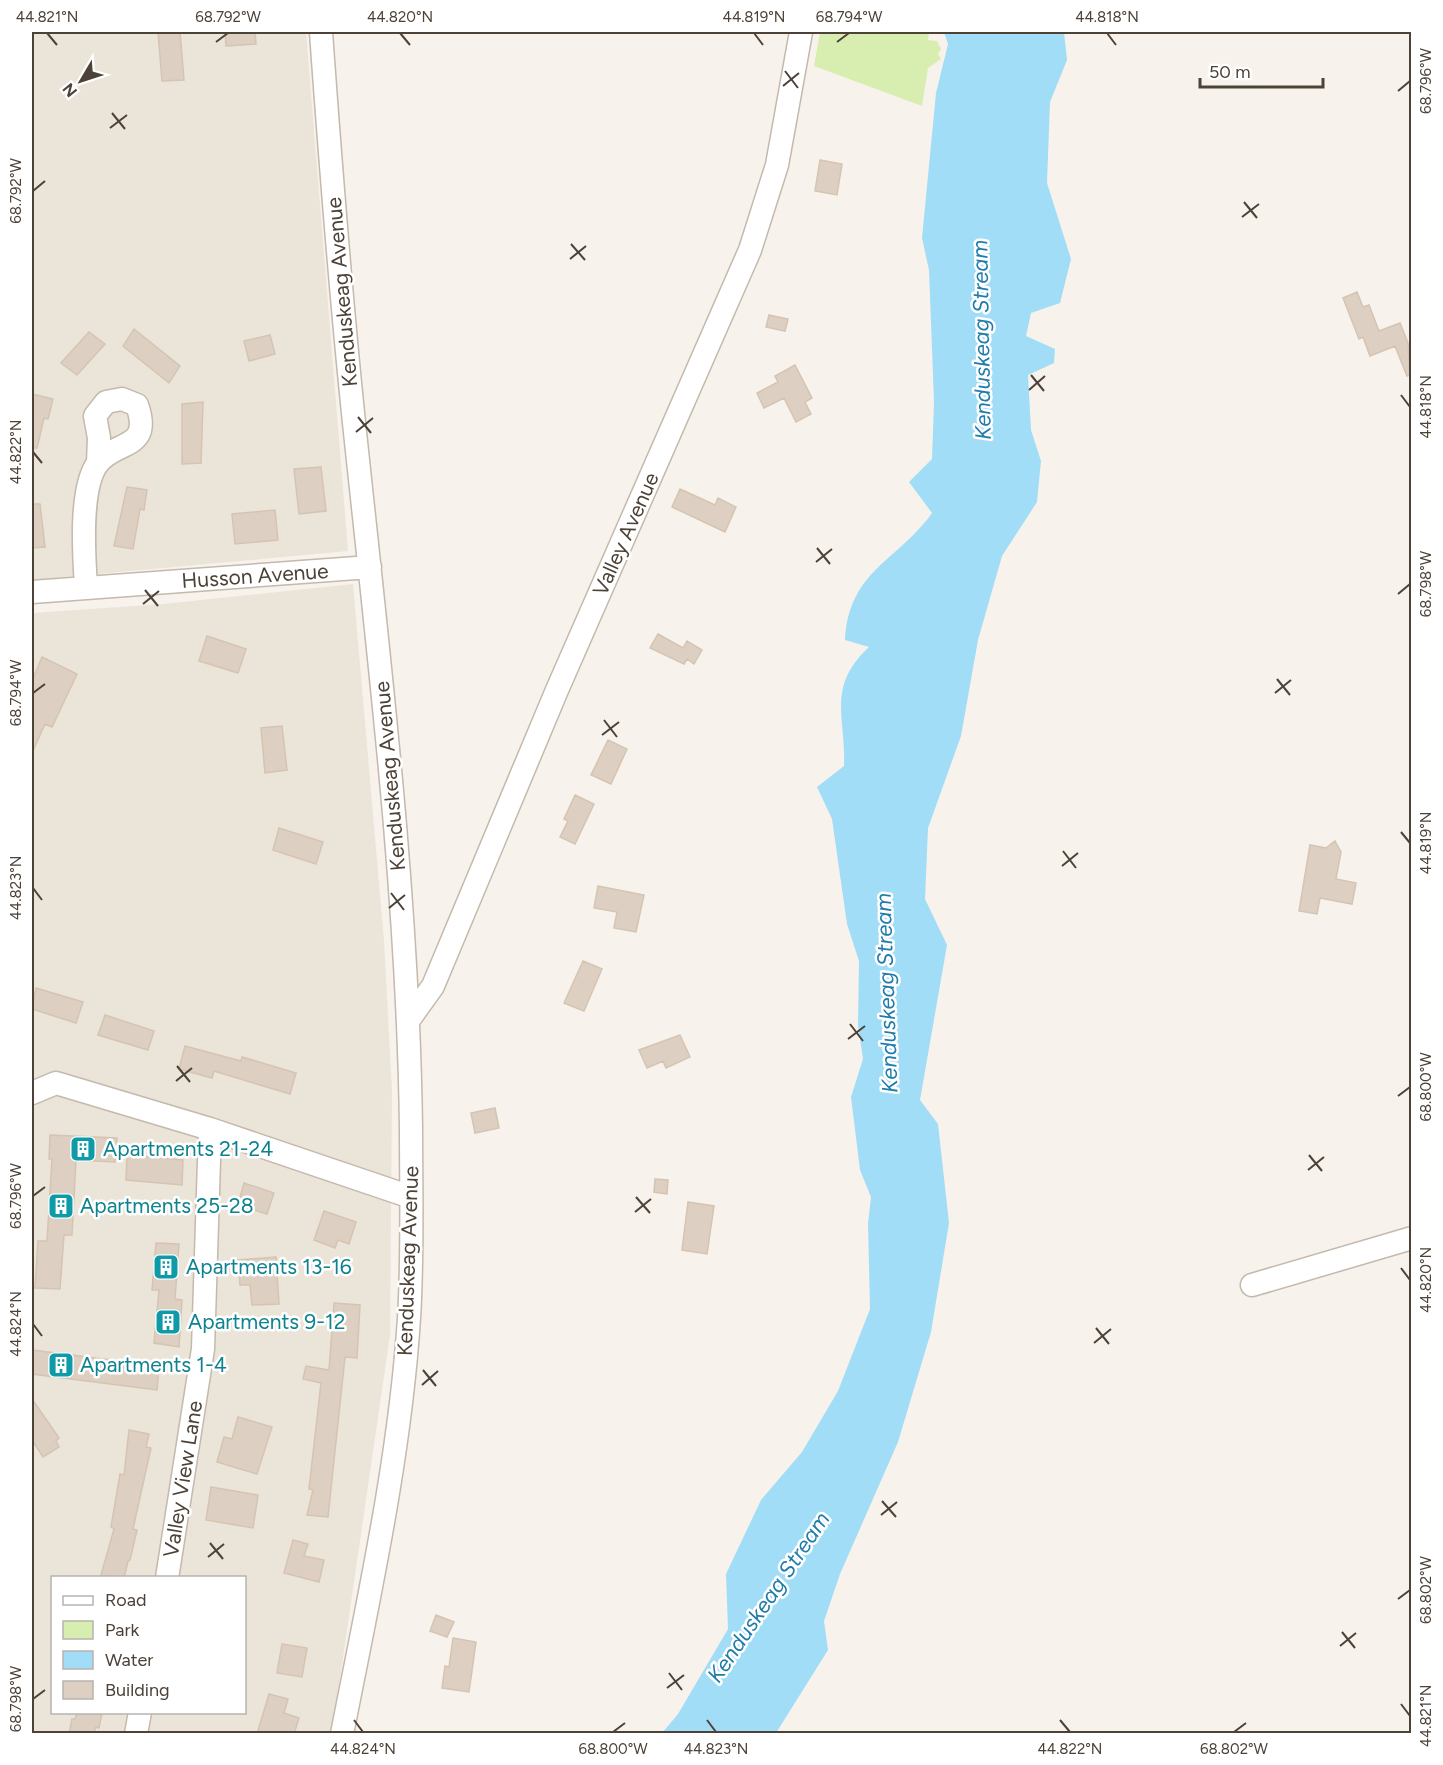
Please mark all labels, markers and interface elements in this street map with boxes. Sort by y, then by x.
text: 44.821°N [16,8,78,26]
text: 68.792°W [195,8,261,26]
text: 44.820°N [367,8,433,26]
text: 44.819°N [723,8,785,26]
text: 68.794°W [816,8,883,26]
text: 44.818°N [1075,8,1139,26]
text: 68.796°W [1417,48,1435,114]
north arrow [51,51,111,111]
scale bar [1200,51,1323,89]
text: 50 m [1209,61,1251,83]
text: N [58,79,81,101]
text: 68.792°W [7,158,25,224]
street label: Kenduskeag Avenue [321,196,362,388]
water label: Kenduskeag Stream [966,240,997,440]
text: 44.818°N [1417,375,1435,439]
text: 44.822°N [7,420,25,484]
street label: Valley Avenue [587,468,664,599]
text: 68.798°W [1417,550,1435,617]
street label: Husson Avenue [181,558,329,593]
text: 68.794°W [7,659,25,726]
street label: Kenduskeag Avenue [369,680,410,872]
text: 44.819°N [1417,812,1435,874]
text: 44.823°N [7,856,25,920]
water label: Kenduskeag Stream [870,892,903,1093]
text: 68.800°W [1417,1052,1435,1122]
building icon: Apartments 21-24 [68,1134,98,1164]
place label: Apartments 21-24 [103,1136,273,1161]
text: 68.796°W [7,1163,25,1229]
street label: Kenduskeag Avenue [392,1165,423,1357]
building icon: Apartments 25-28 [46,1191,76,1221]
place label: Apartments 25-28 [80,1193,254,1218]
text: 44.820°N [1417,1247,1435,1313]
building icon: Apartments 13-16 [151,1252,181,1282]
place label: Apartments 13-16 [186,1254,352,1279]
text: 44.824°N [7,1291,25,1357]
building icon: Apartments 9-12 [153,1307,183,1337]
place label: Apartments 9-12 [188,1309,345,1334]
building icon: Apartments 1-4 [46,1350,76,1380]
place label: Apartments 1-4 [80,1352,227,1377]
street label: Valley View Lane [158,1399,207,1559]
water label: Kenduskeag Stream [701,1507,836,1688]
text: 68.802°W [1417,1555,1435,1624]
legend [51,1576,246,1714]
text: Road [105,1589,146,1611]
text: Park [105,1619,140,1641]
text: Water [105,1649,153,1671]
text: 68.798°W [7,1665,25,1732]
text: Building [105,1679,170,1701]
text: 44.821°N [1417,1685,1435,1747]
text: 44.824°N [330,1740,396,1758]
text: 68.800°W [578,1740,648,1758]
text: 44.823°N [684,1740,748,1758]
text: 44.822°N [1038,1740,1102,1758]
text: 68.802°W [1200,1740,1269,1758]

